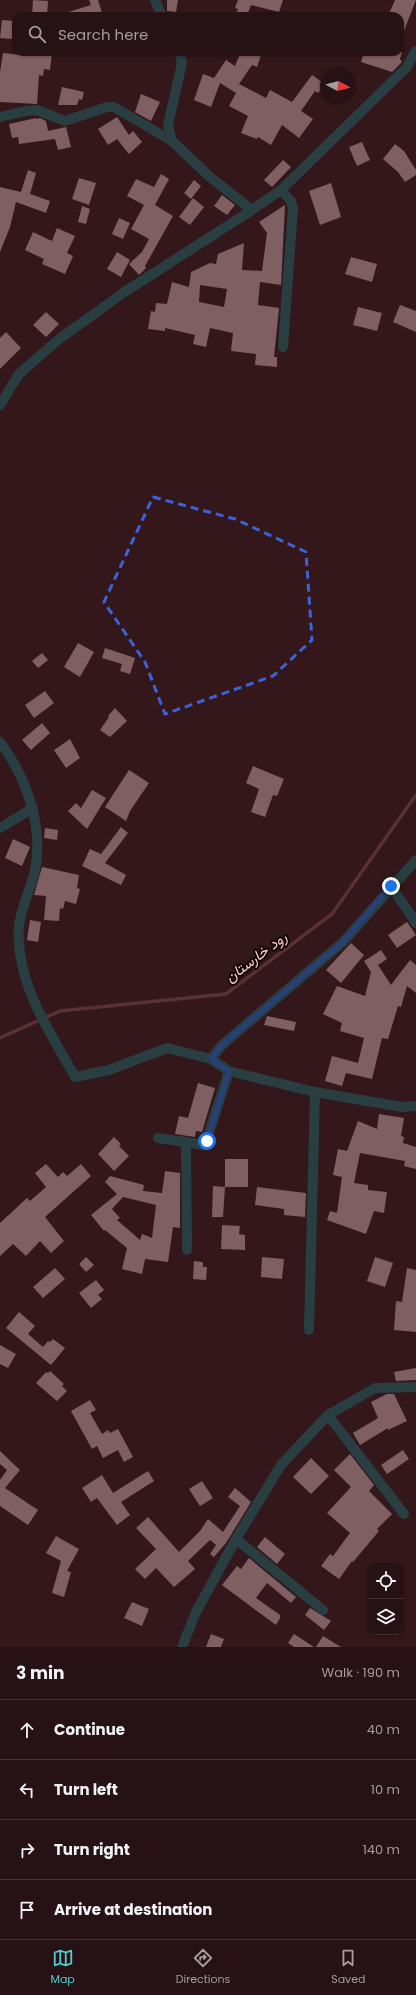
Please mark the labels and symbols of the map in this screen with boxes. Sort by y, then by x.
north arrow [320,68,356,104]
route end [382,877,400,895]
water label: رود خارستان [220,926,291,987]
route start [198,1132,216,1150]

